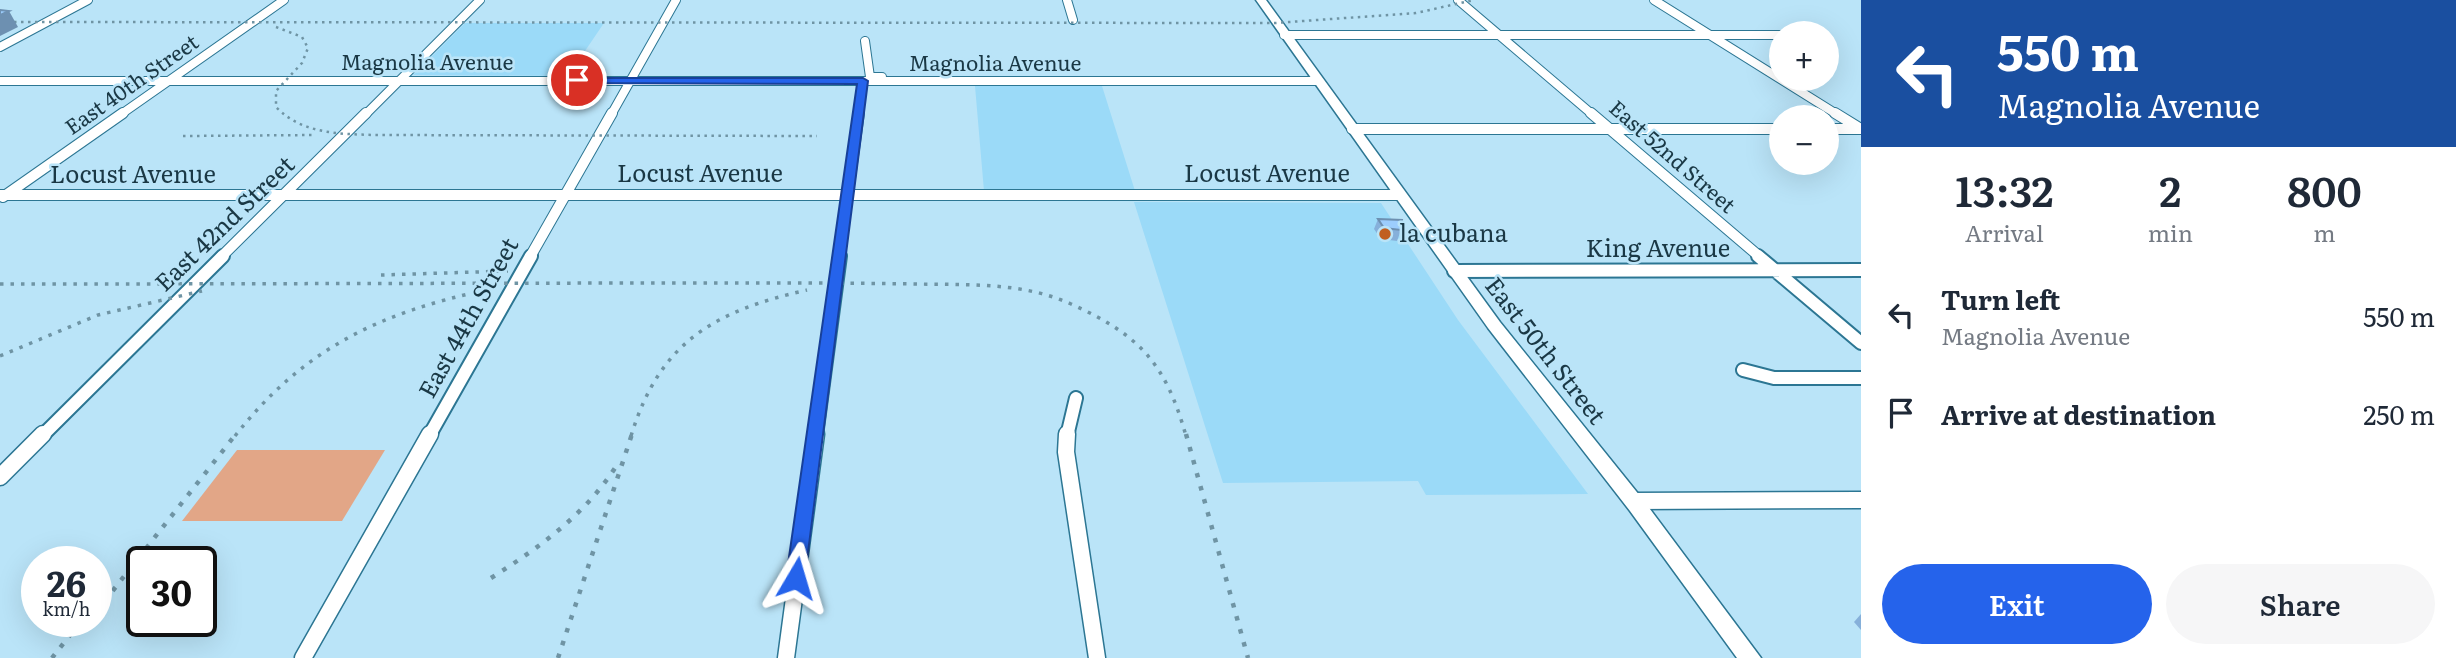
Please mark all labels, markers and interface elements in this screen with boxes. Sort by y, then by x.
text: 550 m [1997,13,2139,86]
map controls [1769,21,1839,175]
button: + [1769,21,1839,91]
street label: East 40th Street [57,25,204,141]
icon: left [1882,28,1973,119]
street label: Magnolia Avenue [341,45,513,76]
street label: Magnolia Avenue [909,46,1081,77]
pin [547,50,607,110]
icon: arrive [558,61,596,99]
text: Magnolia Avenue [1997,80,2260,128]
street label: East 52nd Street [1604,91,1744,219]
button: − [1769,105,1839,175]
street label: East 42nd Street [146,146,301,298]
street label: Locust Avenue [617,154,783,189]
street label: Locust Avenue [1184,154,1350,189]
street label: Locust Avenue [50,155,216,190]
text: 13:32 [1955,158,2053,220]
text: 2 [2159,158,2181,220]
text: 800 [2287,158,2362,220]
place label: la cubana [1399,214,1508,249]
text: Arrival [1965,215,2044,249]
text: min [2148,215,2193,249]
text: m [2313,215,2336,249]
marker: la cubana [1377,226,1393,242]
street label: King Avenue [1586,229,1730,264]
street label: East 44th Street [408,230,526,403]
street label: East 50th Street [1478,268,1616,431]
text: Turn left [1941,279,2060,318]
icon: left [1882,296,1920,334]
text: 550 m [2363,296,2435,335]
text: Magnolia Avenue [1941,318,2130,352]
icon: arrive [1882,394,1920,432]
text: Arrive at destination [1941,394,2216,433]
text: 250 m [2363,394,2435,433]
position arrow [759,541,833,615]
speed limit sign: 30 [126,546,217,637]
text: 26 [47,556,86,608]
button: Exit [1882,564,2152,644]
button: Share [2166,564,2435,644]
text: km/h [43,595,90,622]

